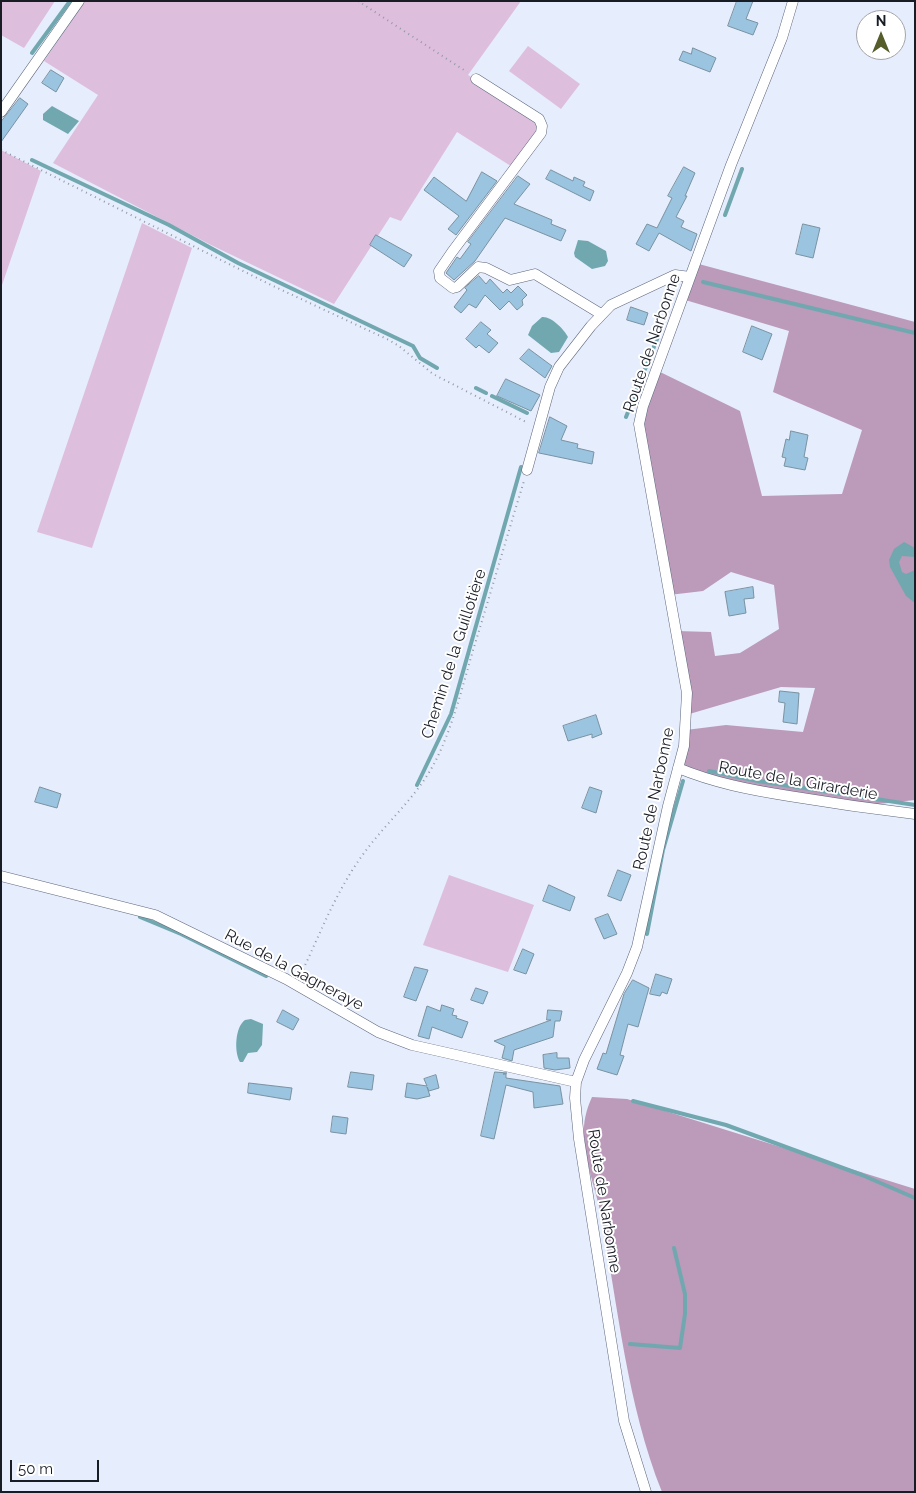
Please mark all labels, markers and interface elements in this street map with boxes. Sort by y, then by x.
north arrow [856,10,906,60]
text: N [876,13,886,29]
street label: Route de Narbonne [619,271,685,415]
street label: Chemin de la Guillotière [417,567,491,741]
street label: Route de Narbonne [629,726,679,872]
street label: Route de la Girarderie [717,758,879,804]
street label: Rue de la Gagneraye [221,925,367,1015]
street label: Route de Narbonne [583,1128,625,1274]
scale bar [12,1450,101,1482]
text: 50 m [18,1460,53,1478]

